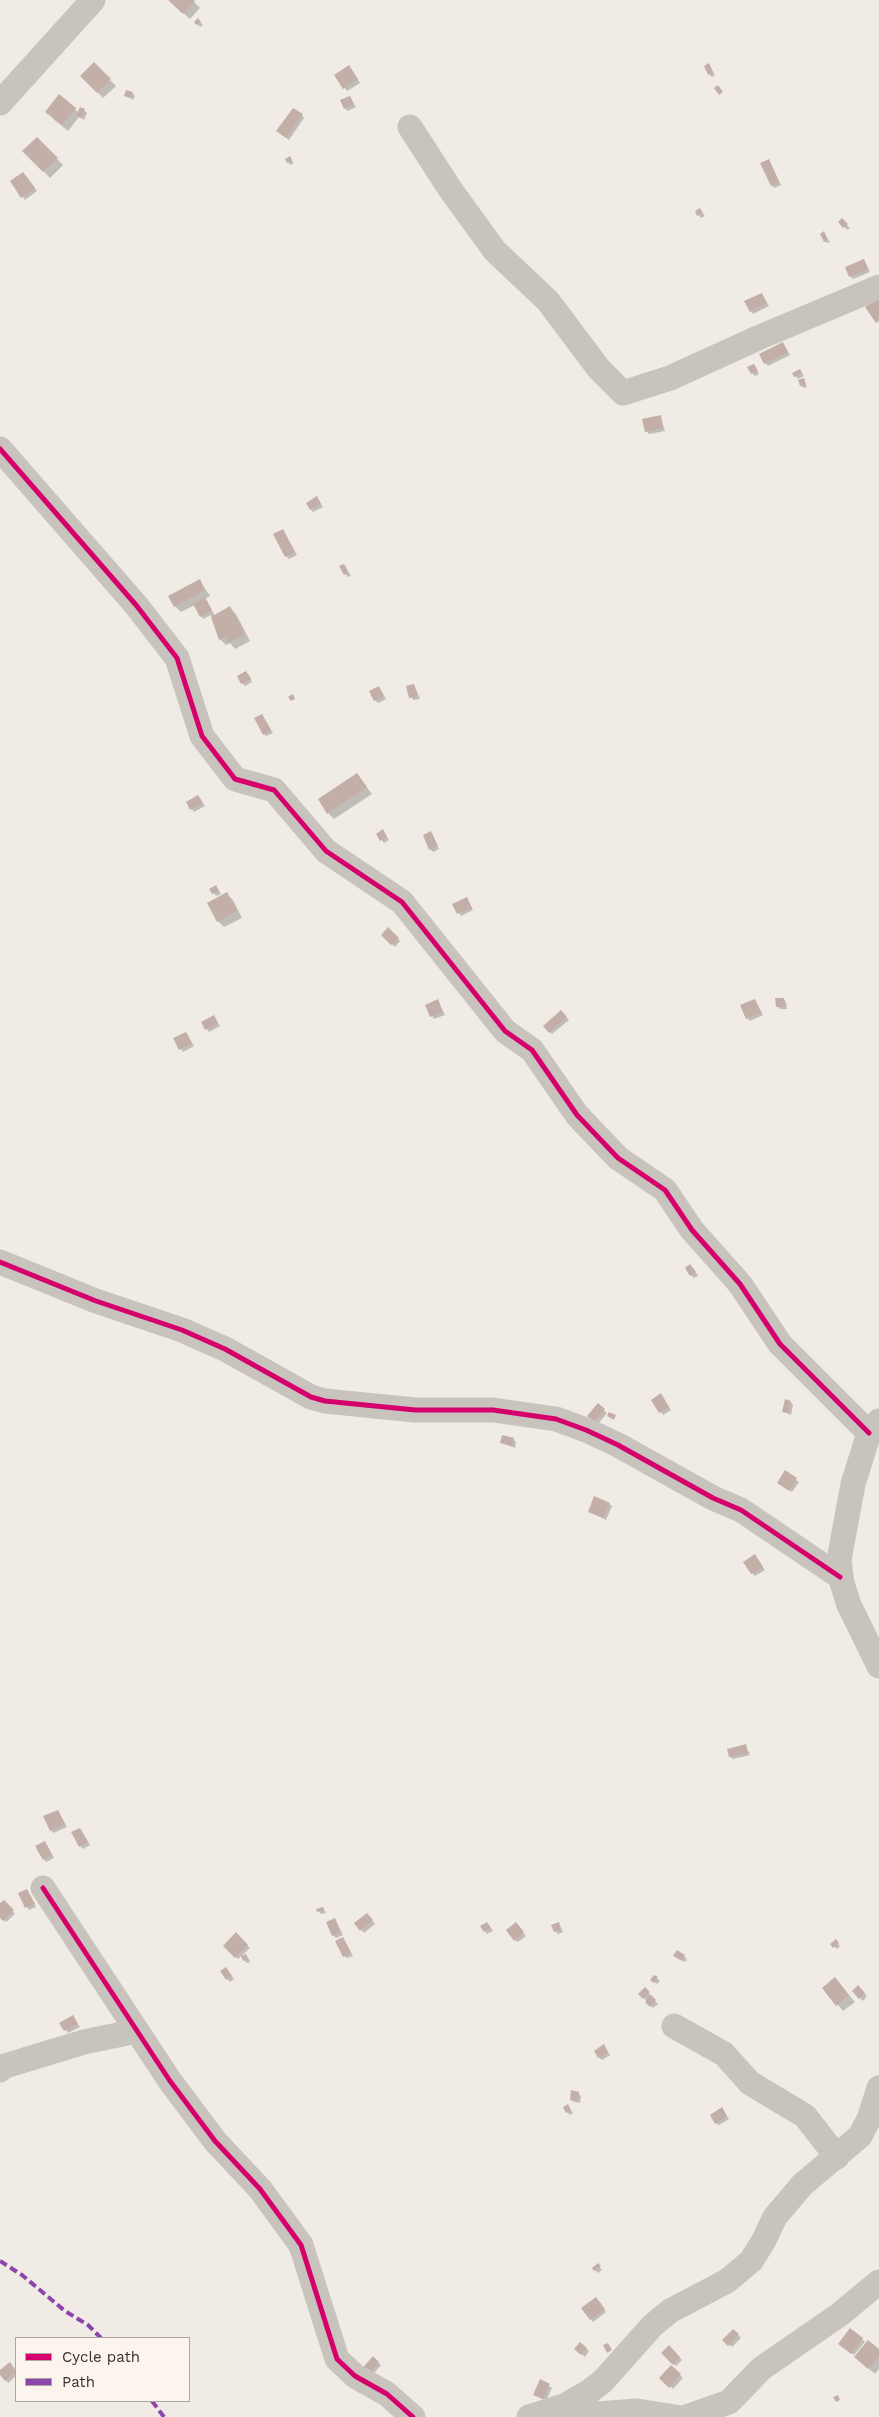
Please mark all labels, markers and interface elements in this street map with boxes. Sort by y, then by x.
legend [15,2337,190,2402]
text: Cycle path [62,2348,140,2366]
text: Path [62,2373,95,2391]

